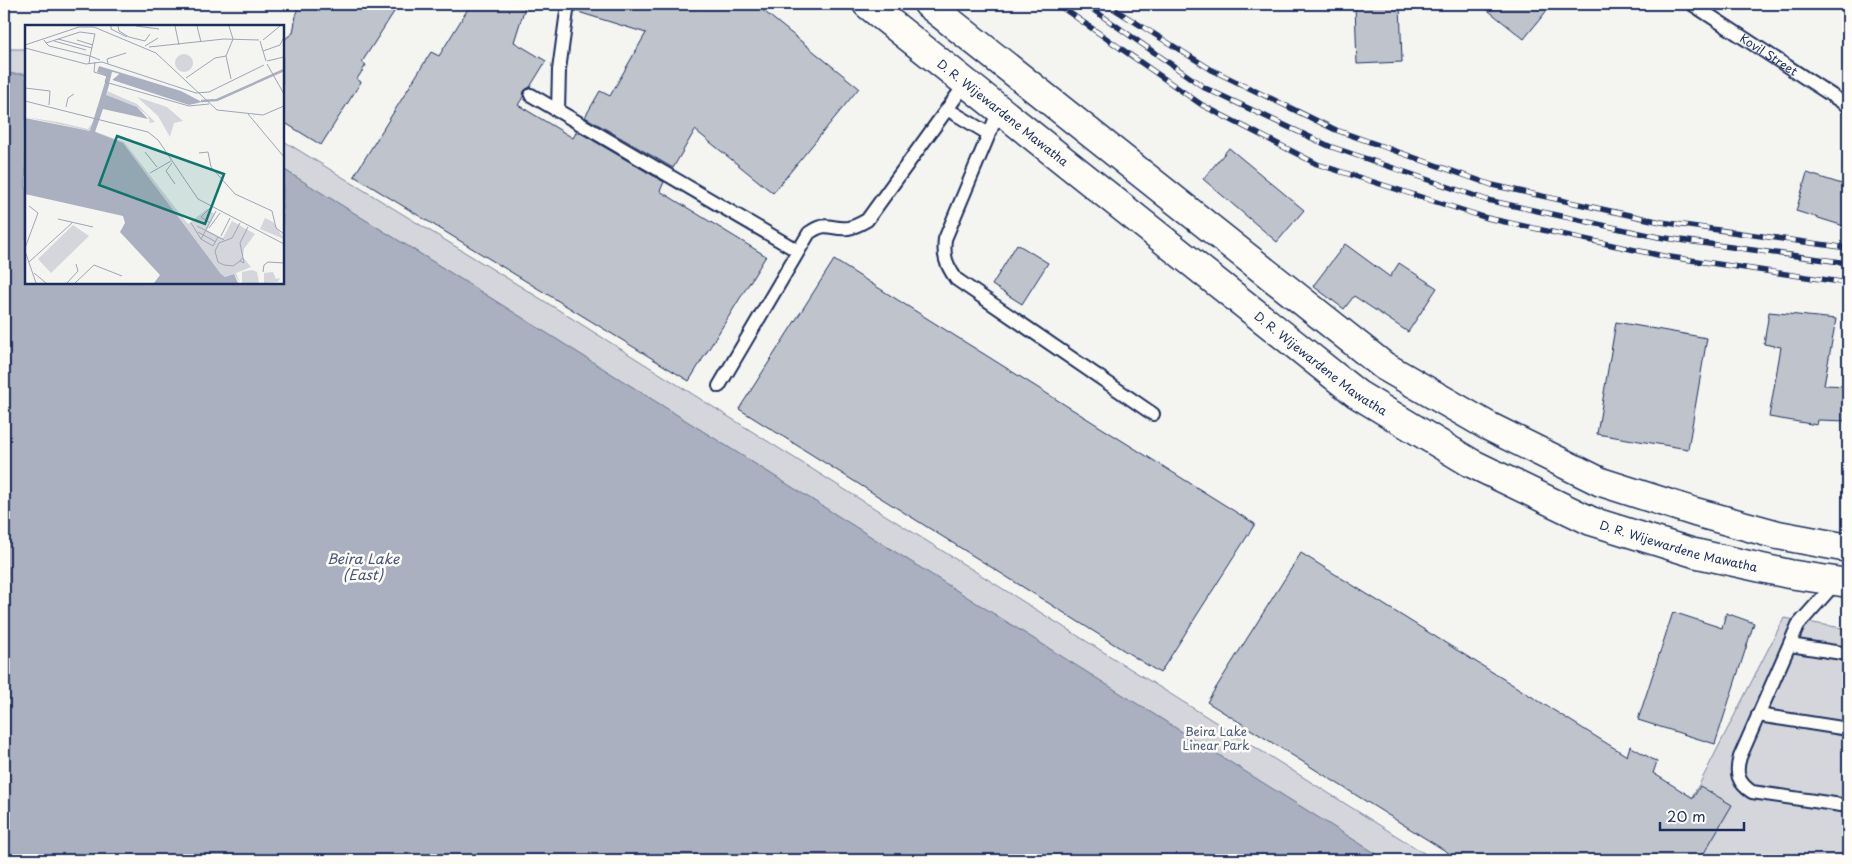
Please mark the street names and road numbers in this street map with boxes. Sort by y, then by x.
street label: Kovil Street [1736,29,1802,80]
street label: D. R. Wijewardene Mawatha [934,55,1073,170]
street label: D. R. Wijewardene Mawatha [1251,307,1391,420]
street label: D. R. Wijewardene Mawatha [1598,515,1760,576]

